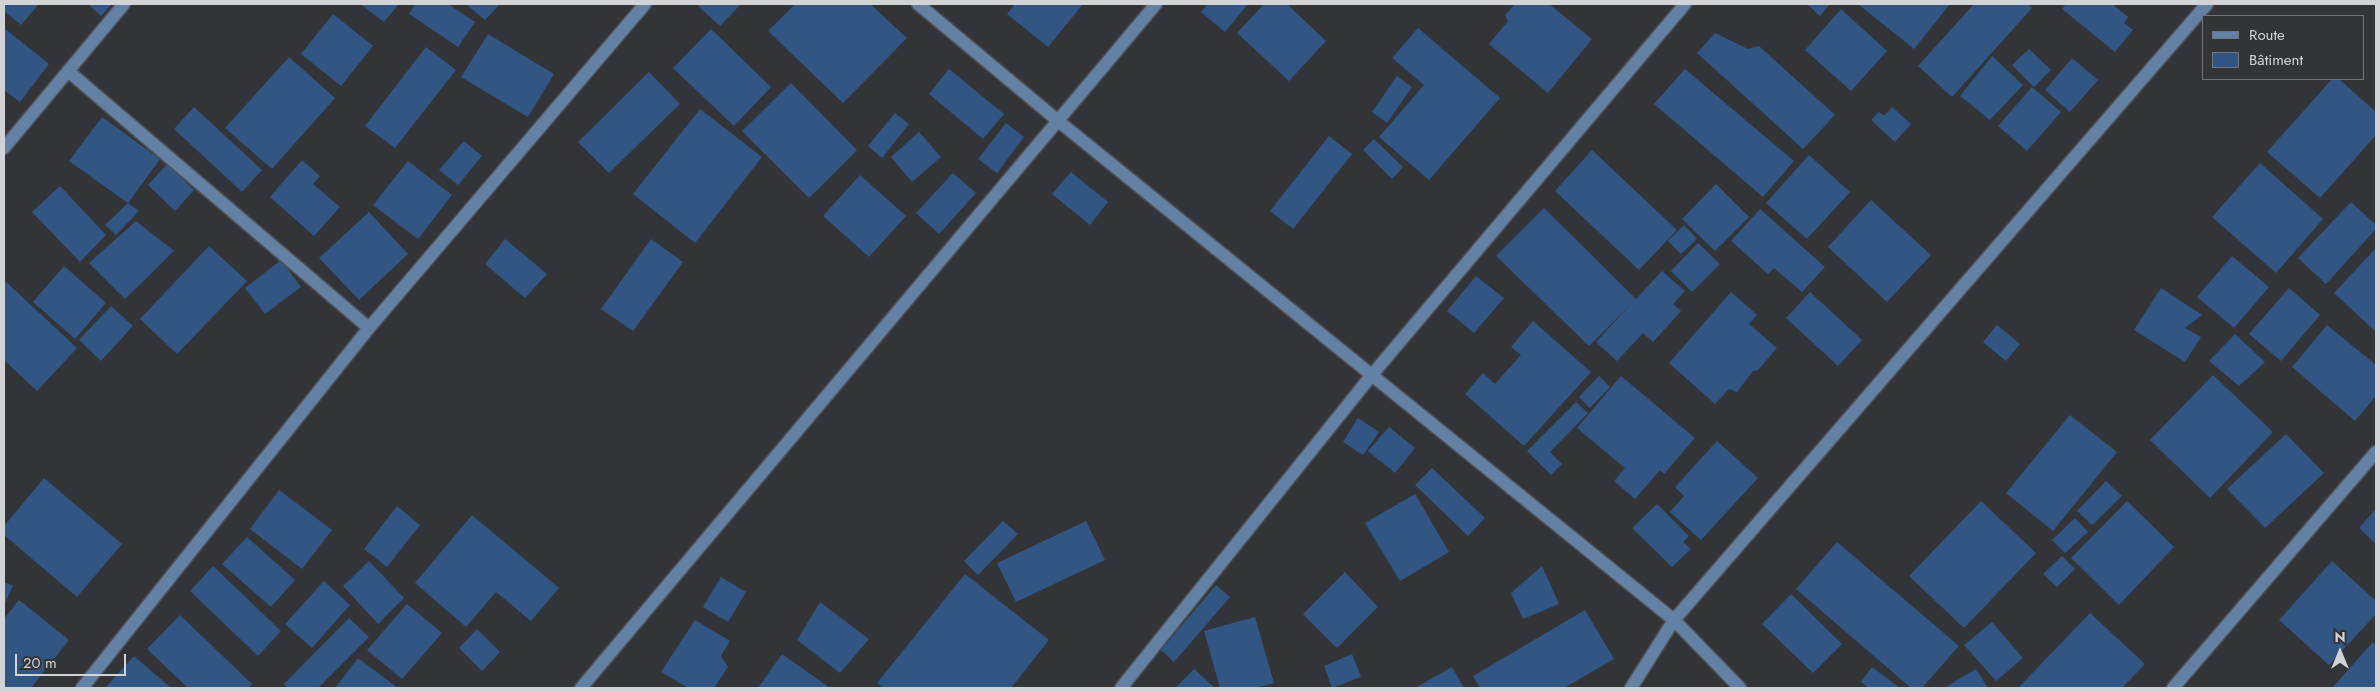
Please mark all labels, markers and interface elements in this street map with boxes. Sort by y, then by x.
legend [2202,15,2365,80]
text: Route [2249,24,2285,46]
text: Bâtiment [2249,49,2303,71]
north arrow [2315,627,2365,677]
text: N [2334,627,2346,647]
scale bar [18,644,129,676]
text: 20 m [23,652,57,674]

